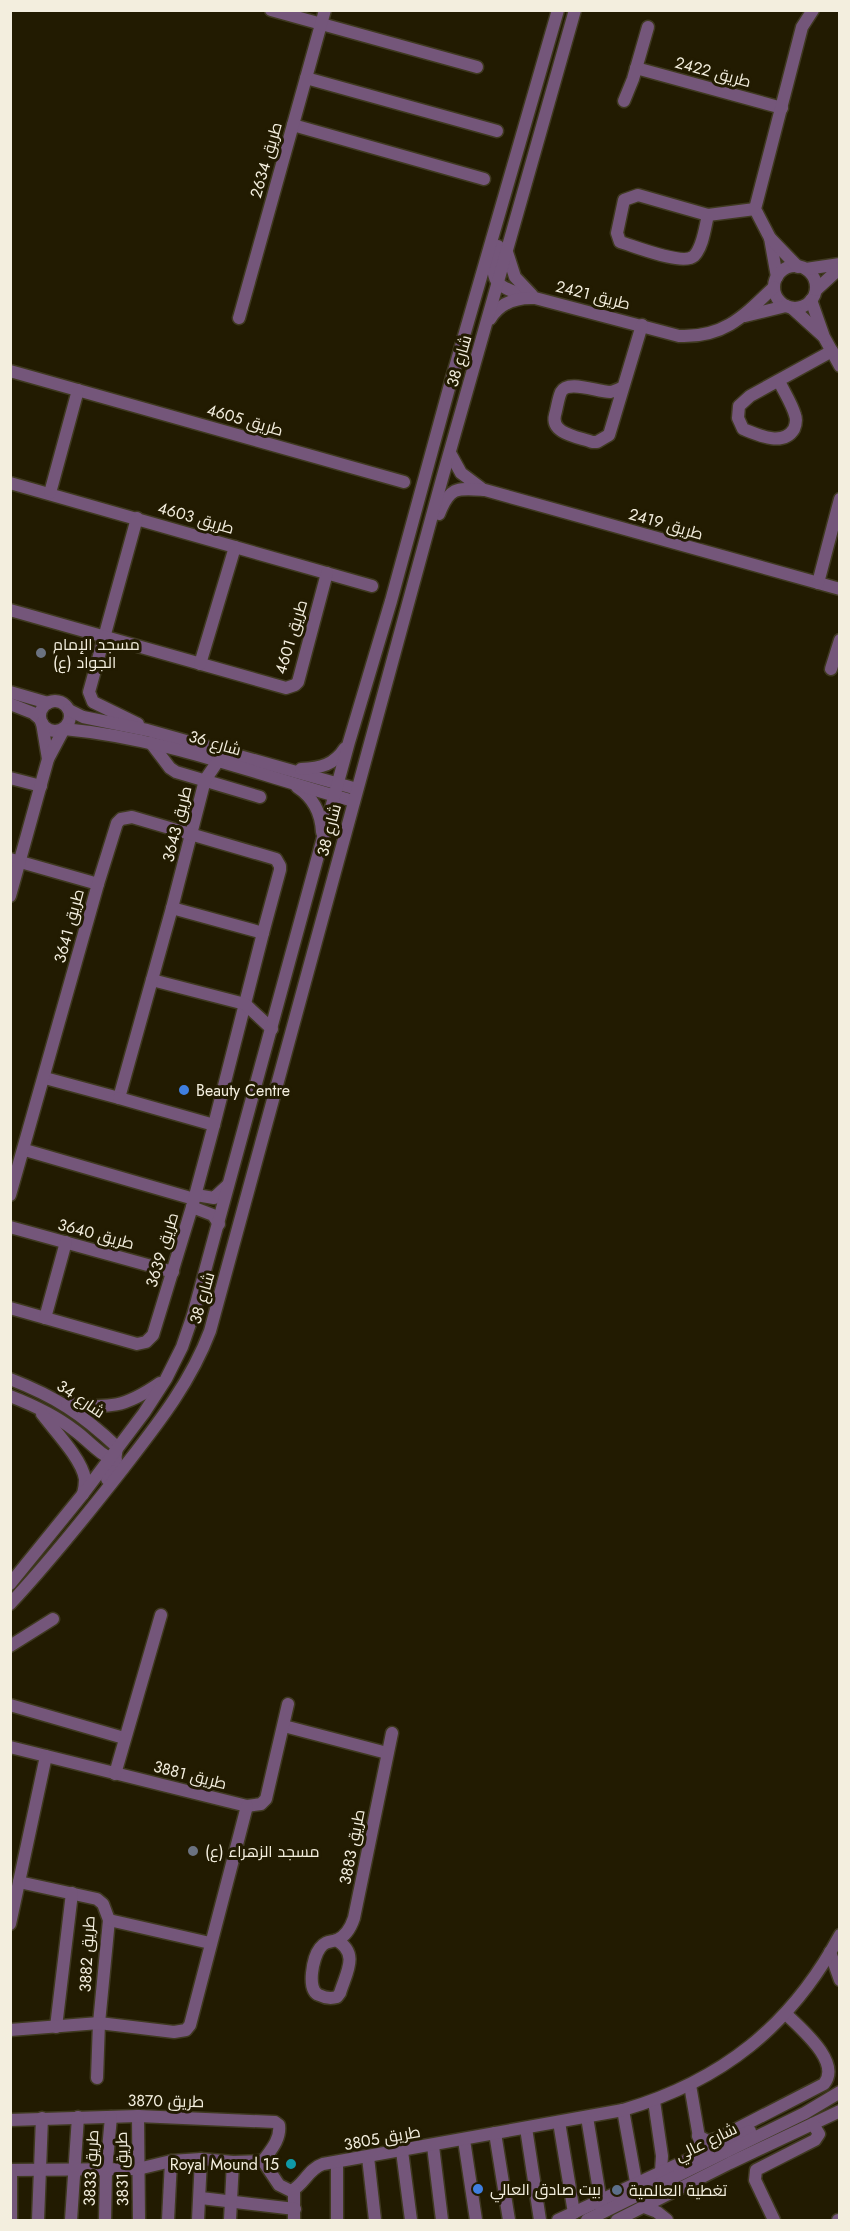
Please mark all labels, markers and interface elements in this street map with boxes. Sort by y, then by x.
street label: طريق 2422 [672,51,754,93]
street label: طريق 2634 [244,119,288,201]
street label: طريق 2421 [553,275,633,315]
street label: شارع 38 [441,332,477,390]
street label: طريق 4605 [204,398,286,442]
street label: طريق 4603 [155,496,237,540]
street label: طريق 2419 [626,502,706,546]
street label: طريق 4601 [269,597,313,677]
place label: مسجد الإمام الجواد (ع) [53,633,140,674]
marker: مسجد الإمام الجواد (ع) [34,646,48,660]
street label: شارع 36 [186,725,244,761]
street label: طريق 3643 [156,784,198,864]
street label: شارع 38 [311,801,347,859]
street label: طريق 3641 [48,886,90,966]
place label: Beauty Centre [196,1079,290,1102]
marker: Beauty Centre [177,1083,191,1097]
street label: طريق 3639 [140,1210,184,1290]
street label: طريق 3640 [55,1213,137,1255]
street label: شارع 38 [184,1269,220,1327]
street label: شارع 34 [52,1374,110,1424]
street label: طريق 3881 [151,1755,229,1795]
street label: طريق 3883 [333,1807,371,1887]
place label: مسجد الزهراء (ع) [205,1840,320,1863]
marker: مسجد الزهراء (ع) [186,1844,200,1858]
street label: طريق 3882 [74,1915,100,1993]
street label: طريق 3870 [128,2089,204,2113]
street label: شارع عالي [671,2117,742,2169]
street label: طريق 3805 [342,2120,422,2156]
street label: طريق 3833 [78,2129,104,2207]
street label: طريق 3831 [110,2131,134,2207]
place label: Royal Mound 15 [170,2153,279,2176]
marker: Royal Mound 15 [284,2157,298,2171]
place label: بيت صادق العالي [490,2178,601,2203]
place label: تغطية العالمية [629,2179,728,2202]
marker: بيت صادق العالي [471,2182,485,2196]
marker: تغطية العالمية [610,2183,624,2197]

